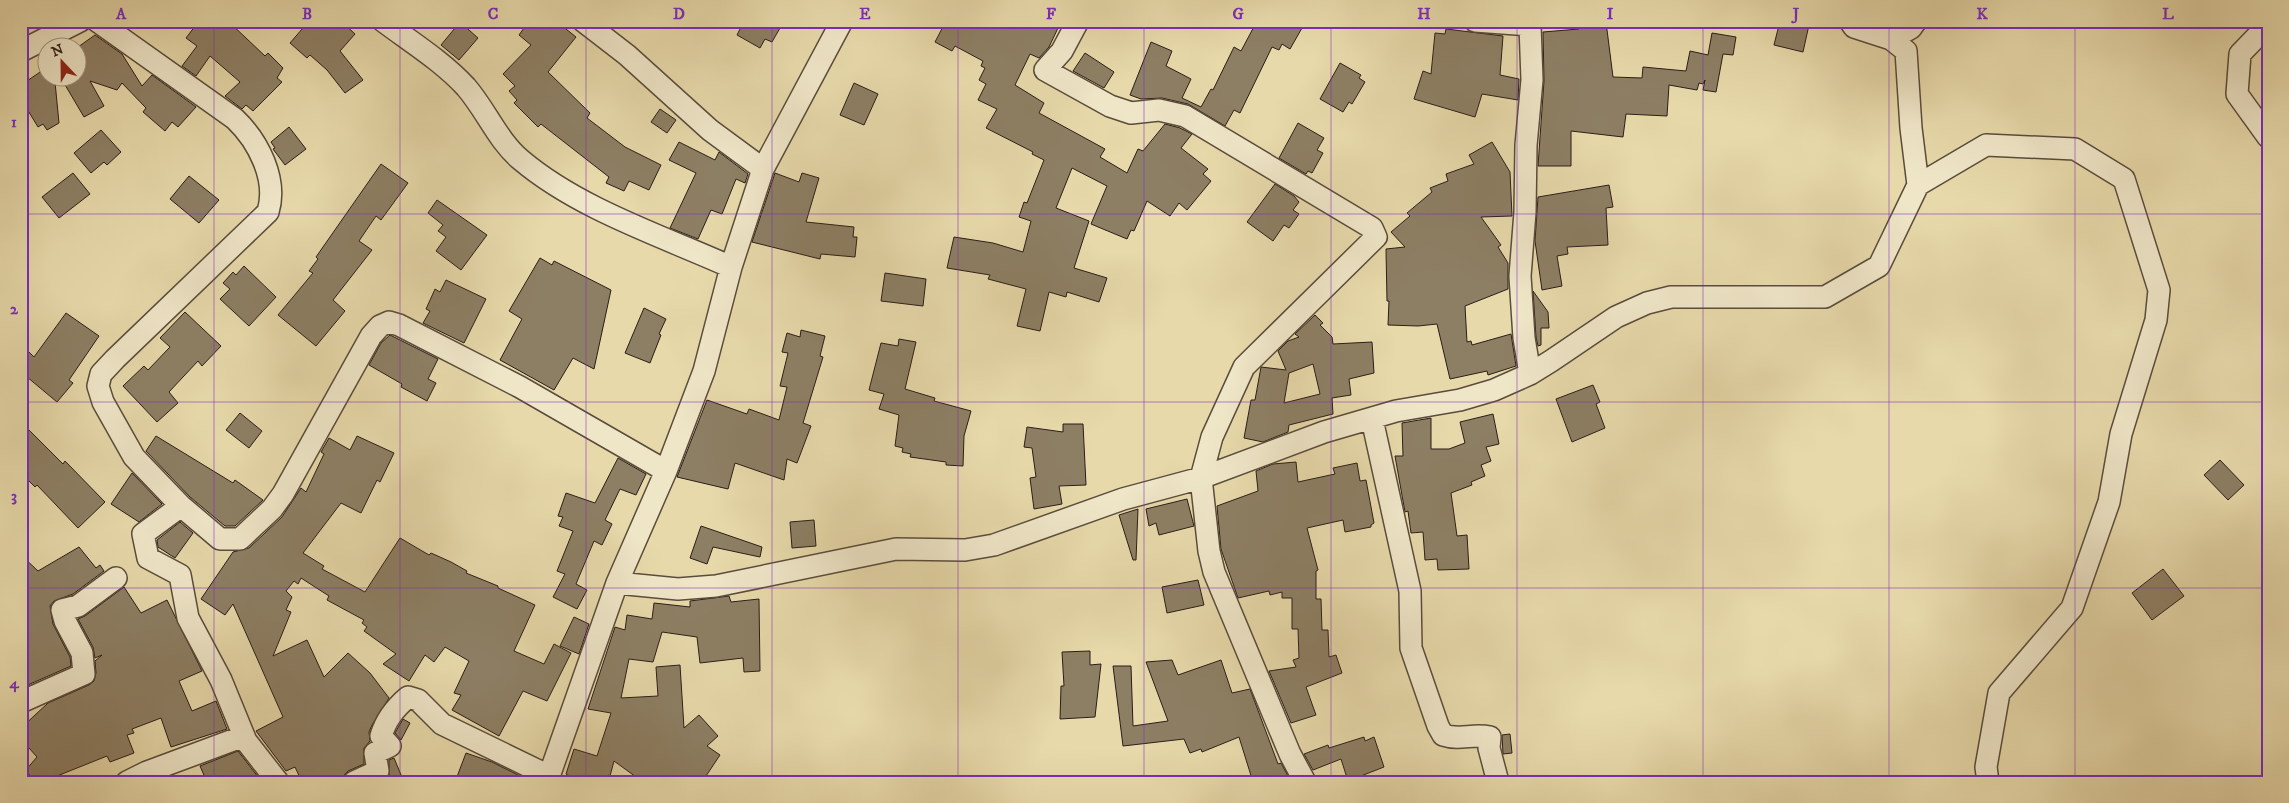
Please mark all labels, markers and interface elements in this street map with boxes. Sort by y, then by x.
text: A [115,4,127,24]
text: B [302,4,312,24]
text: C [488,4,498,24]
text: D [673,4,685,24]
text: E [859,4,871,24]
text: F [1046,4,1056,24]
text: G [1232,4,1244,24]
text: H [1417,4,1431,24]
text: I [1607,4,1614,24]
text: J [1791,4,1800,24]
text: K [1976,4,1988,24]
text: L [2162,4,2174,24]
north arrow [38,38,88,88]
text: N [49,40,67,61]
text: 1 [11,112,17,132]
text: 2 [10,299,19,319]
text: 3 [11,486,17,506]
text: 4 [8,673,19,693]

